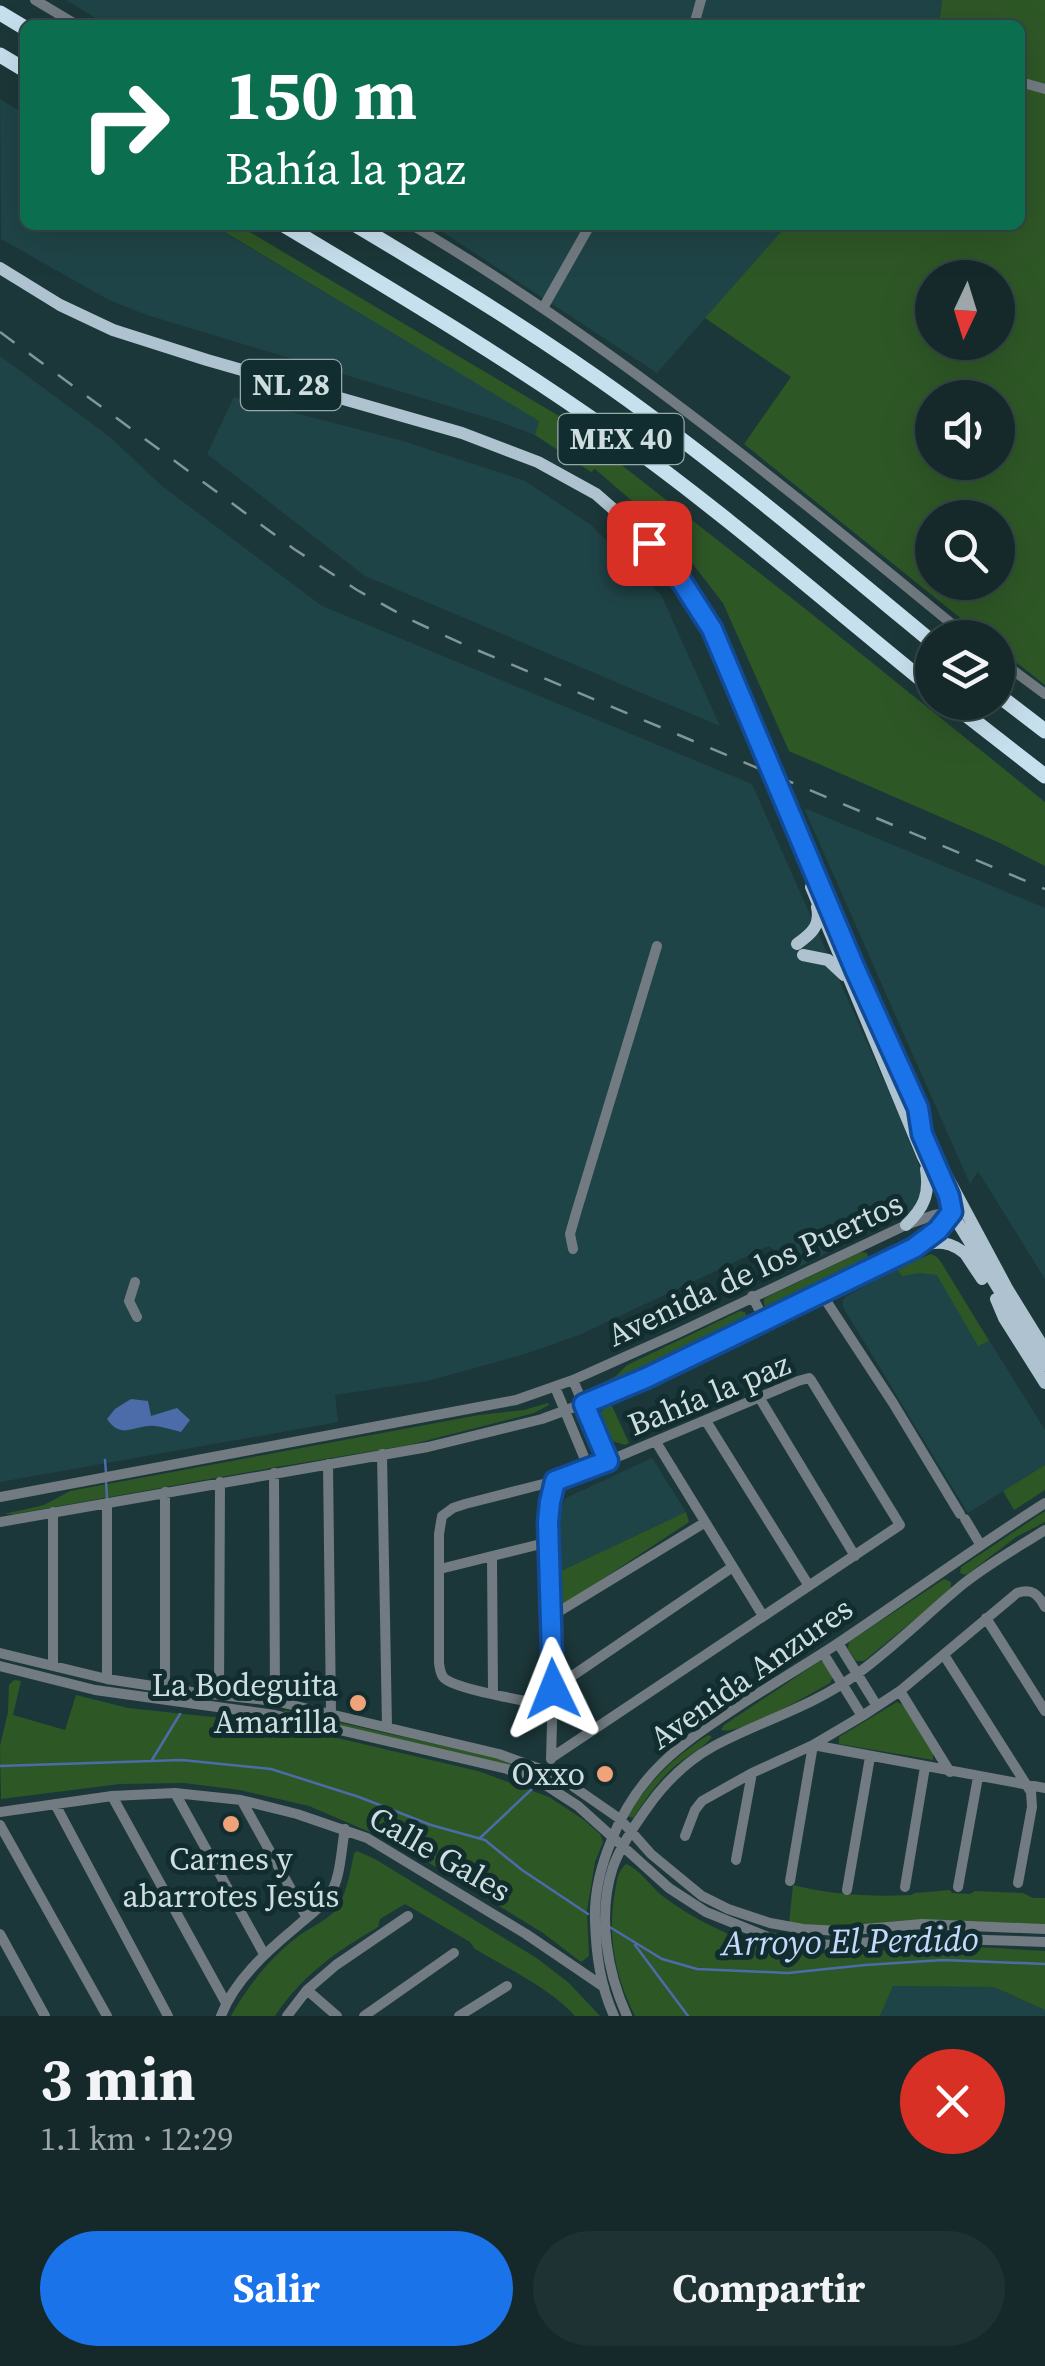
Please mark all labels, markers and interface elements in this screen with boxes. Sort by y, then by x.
text: 150 m [225,46,417,142]
icon: right [60,60,190,190]
text: Bahía la paz [225,137,466,199]
north arrow [915,260,1015,360]
map controls [915,260,1015,720]
road number: NL 28 [241,360,341,410]
button: sound [915,380,1015,480]
road number: MEX 40 [558,414,684,464]
button: search [915,500,1015,600]
pin [607,501,692,586]
icon: arrive [622,516,677,571]
button: layers [915,620,1015,720]
street label: Avenida de los Puertos [600,1181,910,1357]
street label: Bahía la paz [621,1341,797,1447]
street label: Avenida Anzures [640,1586,862,1760]
position arrow [501,1637,605,1741]
place label: La Bodeguita Amarilla [152,1663,339,1744]
marker: La Bodeguita Amarilla [347,1692,369,1714]
place label: Oxxo [512,1752,585,1796]
marker: Oxxo [594,1763,616,1785]
street label: Calle Gales [361,1796,519,1912]
marker: Carnes y abarrotes Jesús [220,1813,242,1835]
place label: Carnes y abarrotes Jesús [122,1837,340,1918]
water label: Arroyo El Perdido [719,1915,979,1967]
text: 3 min [40,2038,196,2120]
button: close [900,2049,1005,2154]
text: 1.1 km · 12:29 [40,2117,234,2161]
button: Salir [40,2231,513,2346]
button: Compartir [533,2231,1005,2346]

